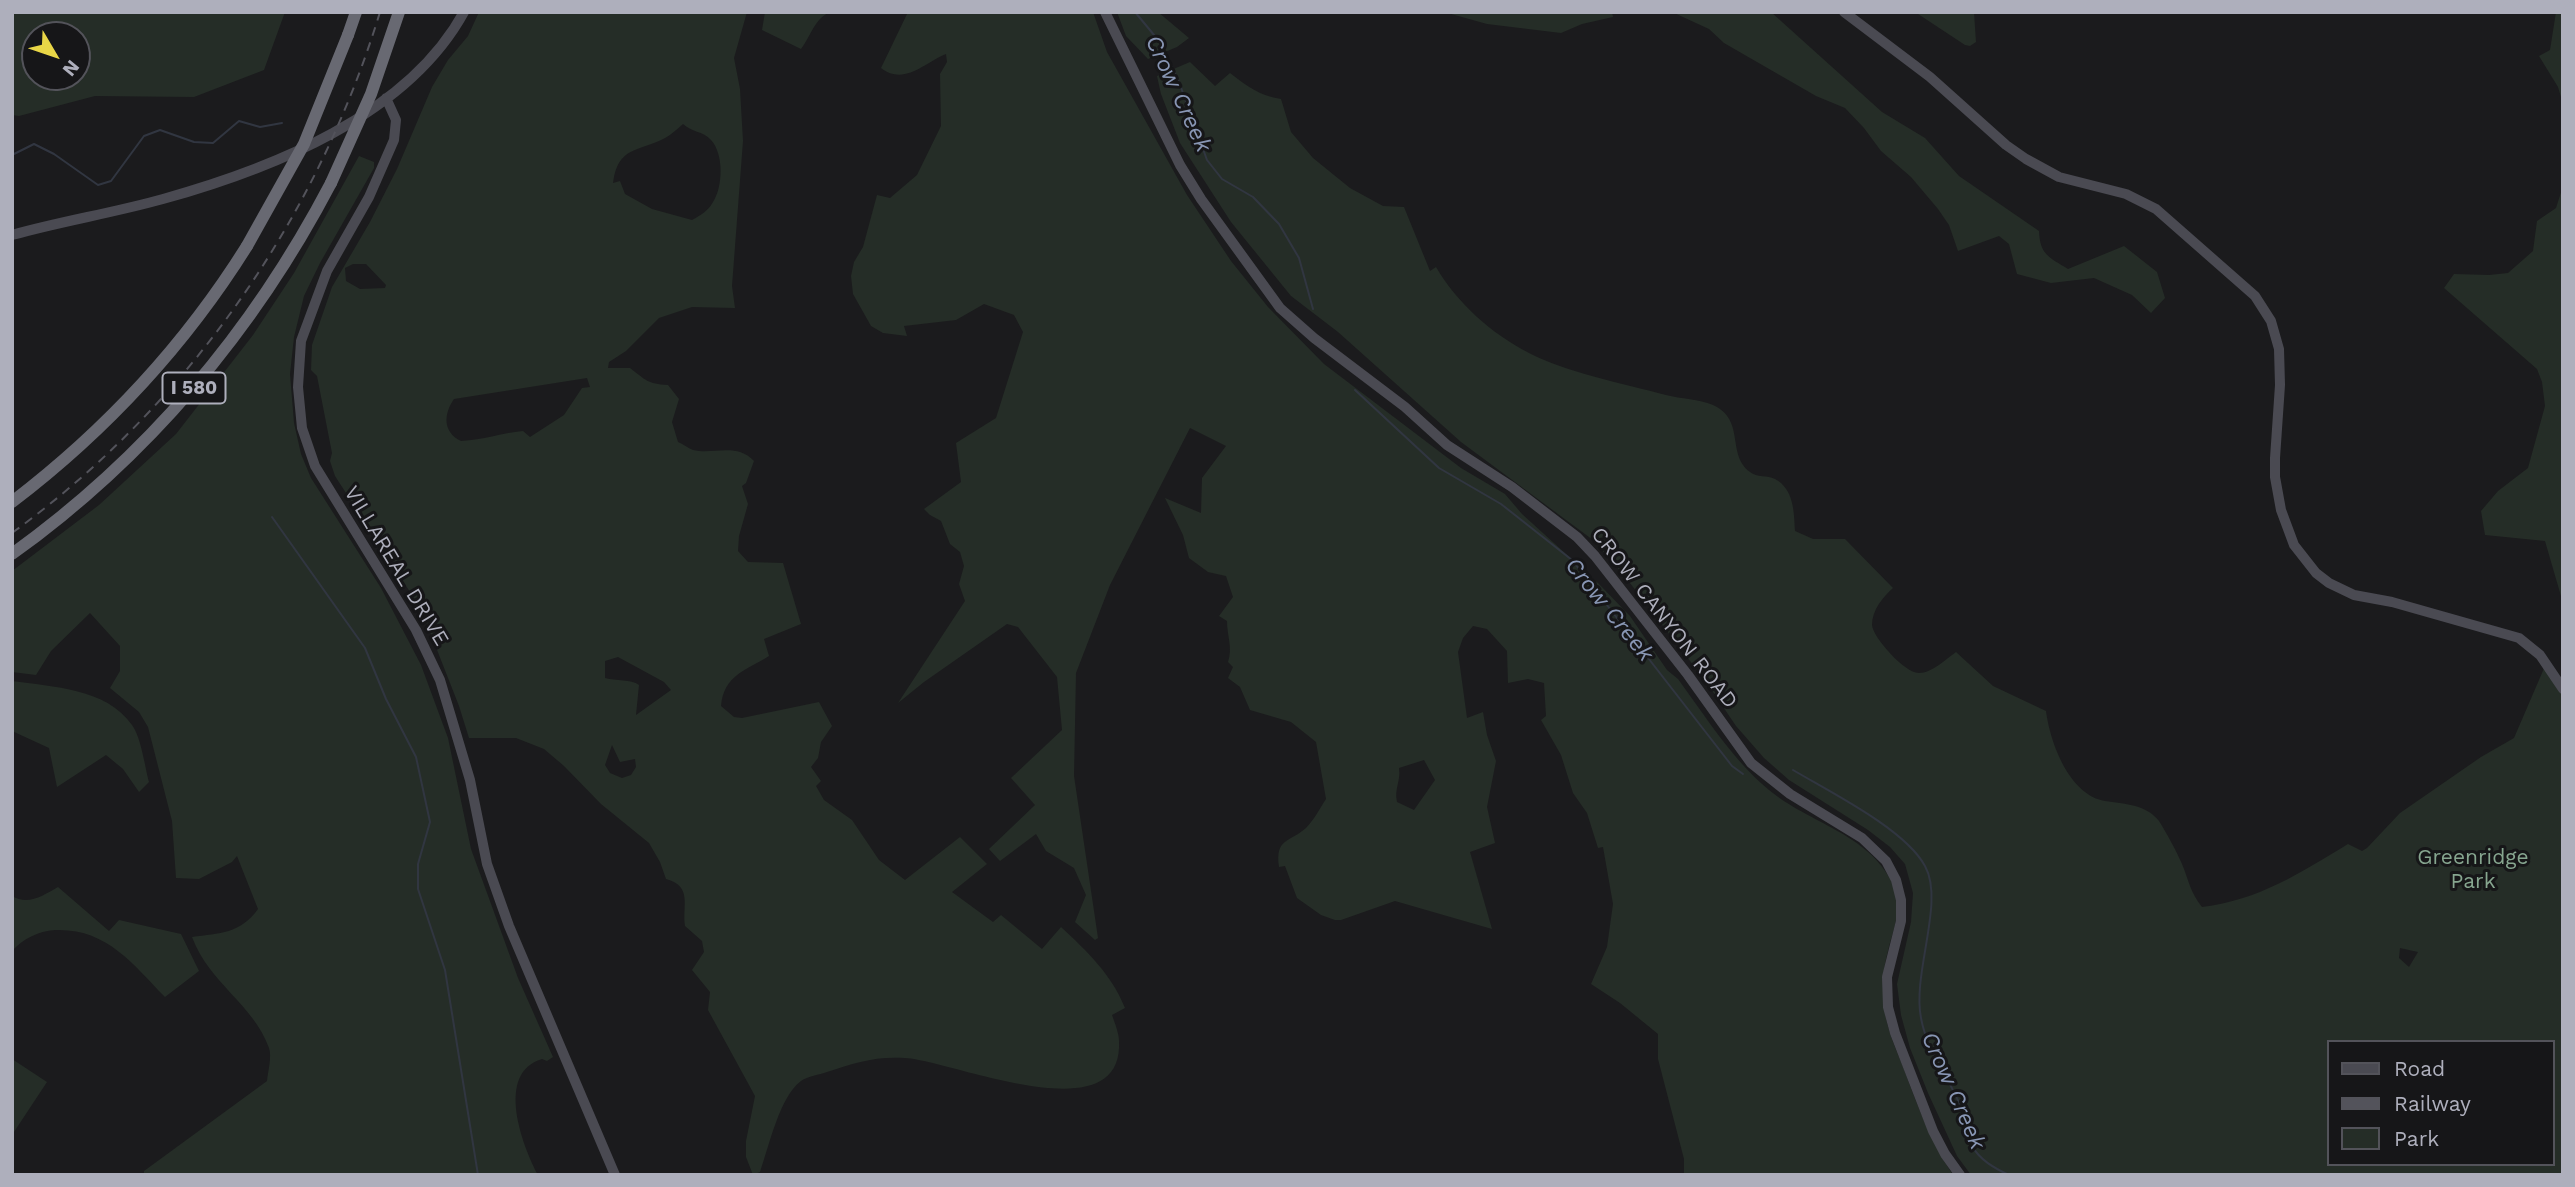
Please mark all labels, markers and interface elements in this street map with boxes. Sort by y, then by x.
north arrow [21,21,91,91]
water label: Crow Creek [1139,31,1217,157]
text: N [58,56,85,81]
road number: I 580 [162,372,226,404]
street label: VILLAREAL DRIVE [338,481,454,651]
street label: CROW CANYON ROAD [1585,522,1743,714]
water label: Crow Creek [1559,552,1659,668]
park label: Greenridge Park [2417,845,2529,895]
water label: Crow Creek [1915,1028,1991,1154]
legend [2326,1040,2554,1166]
text: Road [2394,1056,2445,1081]
text: Railway [2394,1091,2471,1116]
text: Park [2394,1126,2439,1151]

